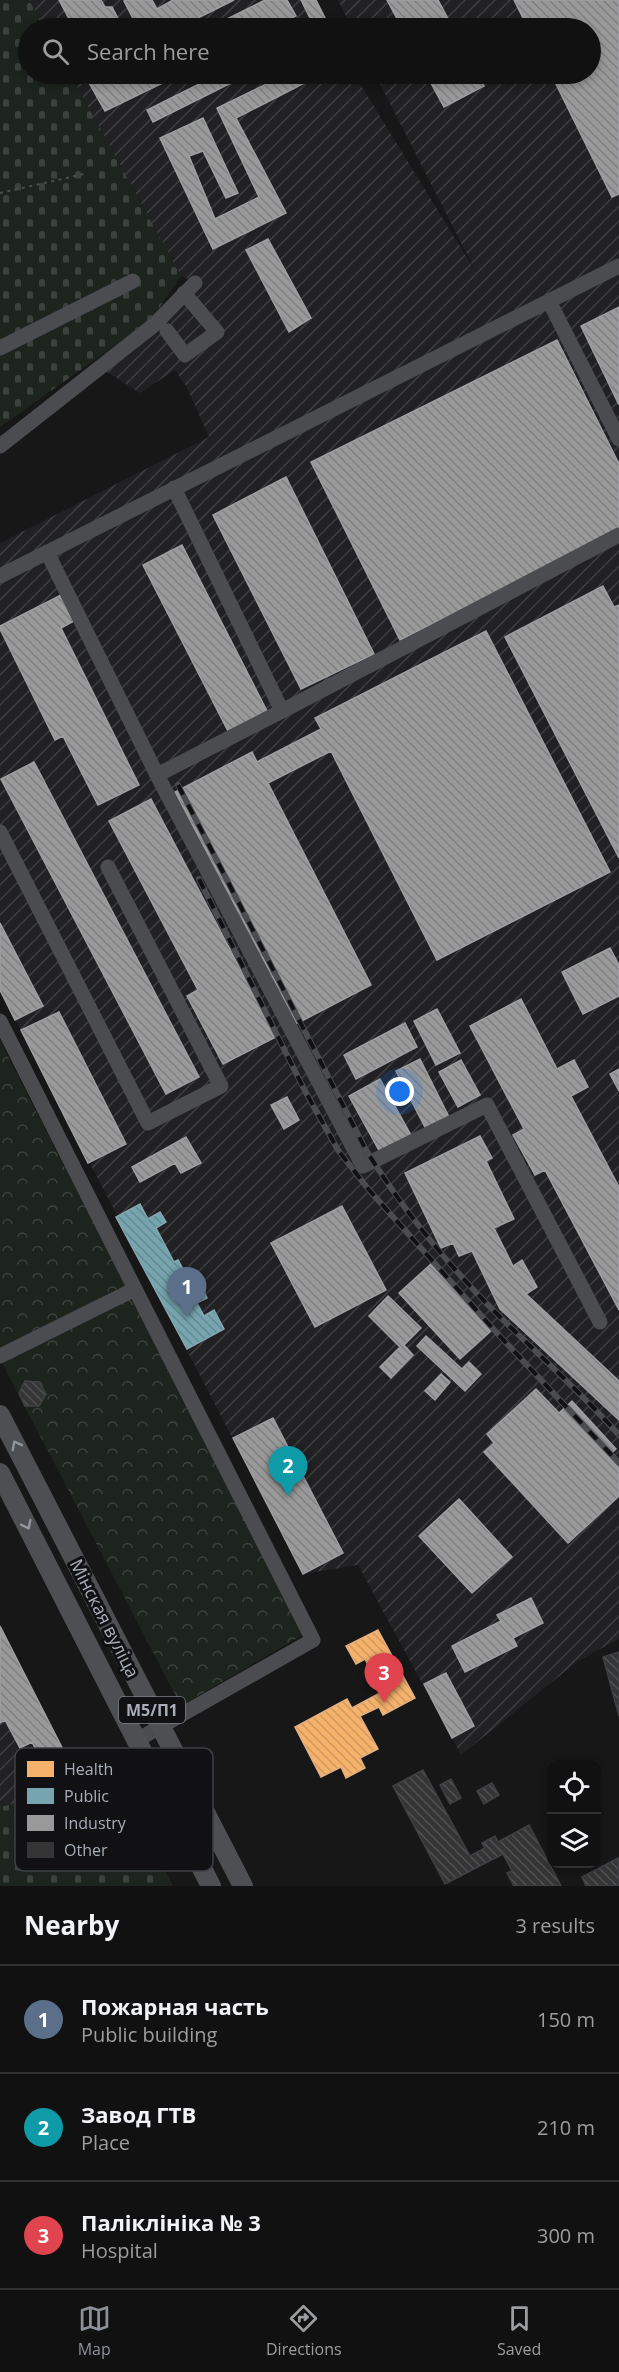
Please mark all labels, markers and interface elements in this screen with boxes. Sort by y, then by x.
search box [18,18,601,84]
icon: search [39,35,72,68]
text: Search here [87,36,210,66]
your location [385,1077,414,1106]
pin: 1 [168,1268,207,1317]
one-way arrow [12,1441,23,1451]
pin: 2 [268,1446,308,1496]
one-way arrow [19,1518,31,1529]
street label: Мінская вуліца [65,1555,145,1681]
pin: 3 [364,1654,404,1703]
road number: М5/П1 [119,1697,185,1723]
legend [15,1748,213,1871]
text: Health [64,1758,113,1780]
map controls [547,1760,601,1868]
button: locate [547,1760,601,1814]
text: Public [64,1785,109,1807]
text: Industry [64,1812,127,1834]
button: layers [547,1814,601,1868]
text: Other [64,1839,108,1861]
text: Nearby [24,1907,119,1943]
text: 3 results [515,1912,595,1939]
text: Пожарная часть [81,1991,269,2021]
text: 1 [38,2006,49,2033]
text: 150 m [537,2006,595,2033]
text: Public building [81,2021,217,2048]
text: Завод ГТВ [81,2099,196,2129]
text: 2 [38,2114,49,2141]
text: 210 m [537,2114,595,2141]
text: Place [81,2129,130,2156]
text: Паліклініка № 3 [81,2207,261,2237]
text: 3 [38,2222,49,2249]
text: 300 m [537,2222,595,2249]
text: Hospital [81,2237,158,2264]
tab: Map [78,2302,111,2360]
tab: Directions [266,2302,342,2360]
tab: Saved [497,2302,541,2360]

